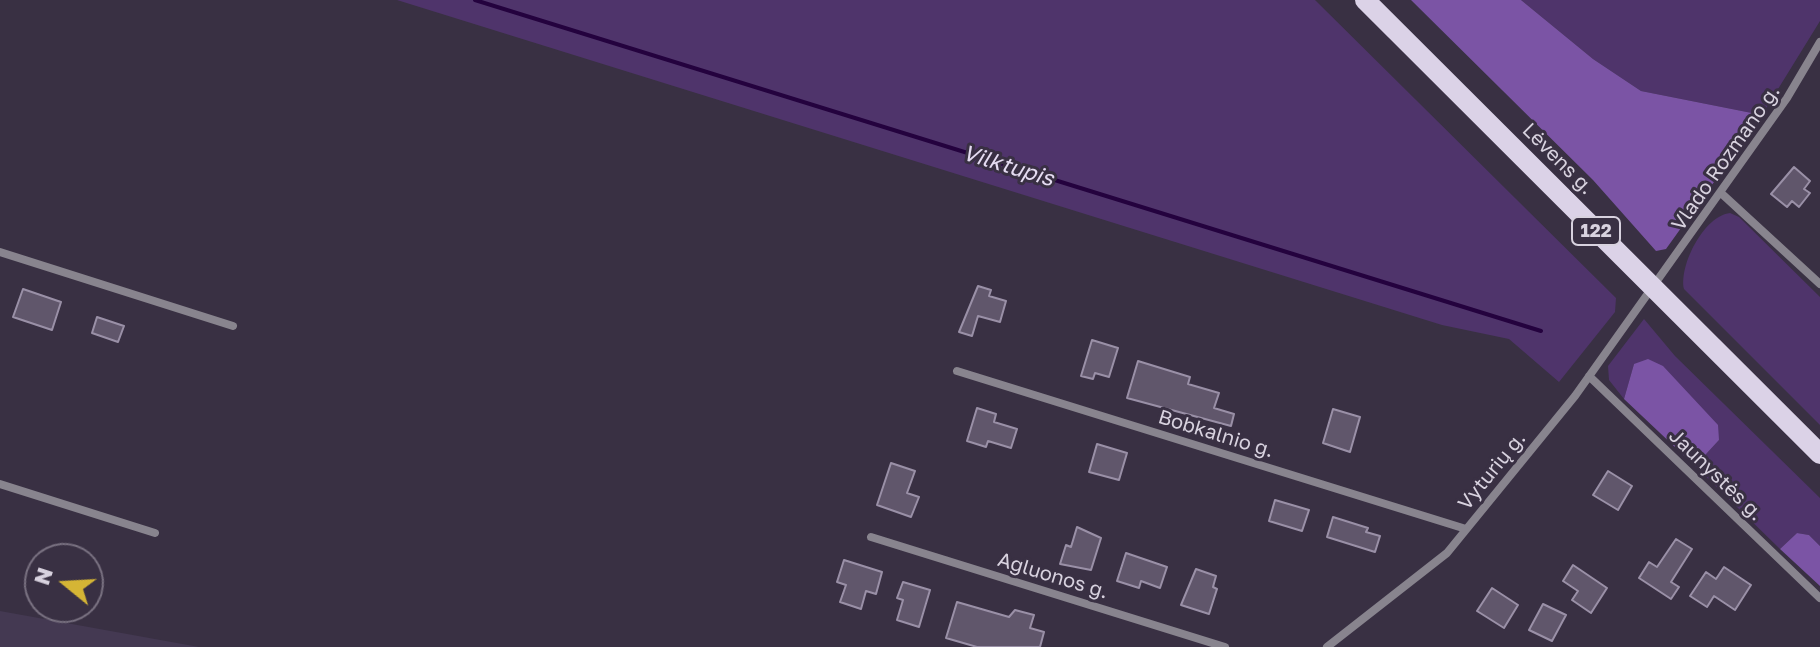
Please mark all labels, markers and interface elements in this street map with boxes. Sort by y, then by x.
street label: Vlado Rozmano g. [1667,80,1785,236]
street label: Lėvens g. [1517,118,1599,200]
water label: Vilktupis [959,140,1057,192]
road number: 122 [1572,217,1620,245]
street label: Bobkalnio g. [1155,405,1277,463]
street label: Jaunystės g. [1664,424,1768,526]
street label: Vyturių g. [1453,427,1531,515]
north arrow [24,543,104,623]
street label: Agluonos g. [995,548,1111,604]
text: N [27,564,58,588]

